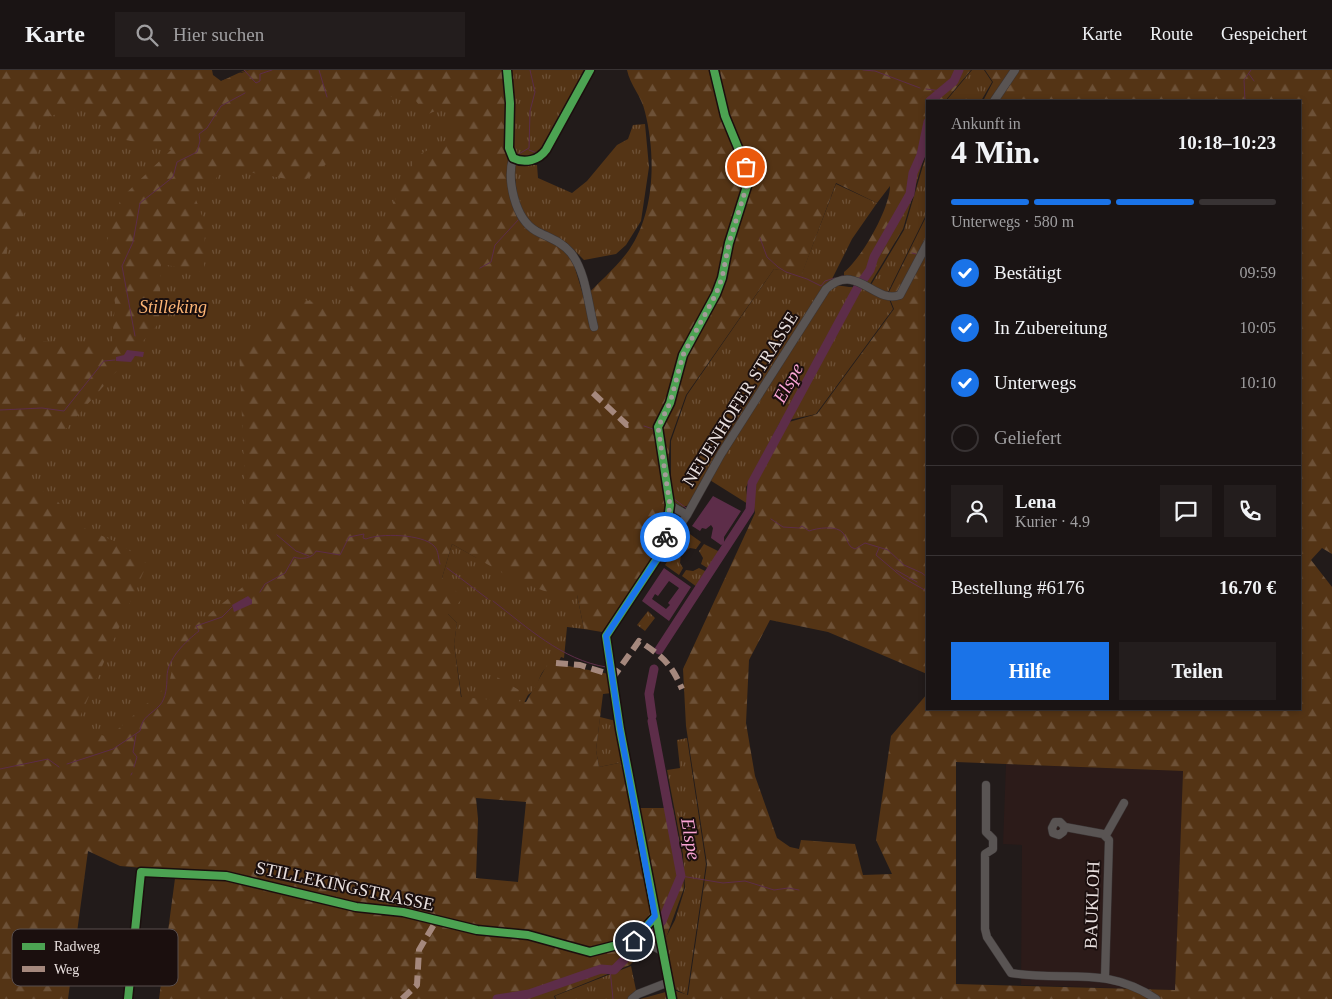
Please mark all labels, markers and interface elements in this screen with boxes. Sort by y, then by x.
search box [115,12,465,57]
text: Karte [25,21,85,47]
icon: search [133,21,161,49]
text: Hier suchen [173,24,264,45]
text: Karte [1082,24,1122,44]
text: Route [1150,24,1193,44]
text: Gespeichert [1221,24,1307,44]
text: Ankunft in [951,115,1021,132]
text: 10:18–10:23 [1178,132,1276,153]
text: 4 Min. [951,134,1040,170]
pin [725,146,767,188]
icon: bag [732,153,760,181]
text: Unterwegs · 580 m [951,213,1074,230]
icon: check [951,259,979,287]
text: Bestätigt [994,262,1062,283]
text: 09:59 [1240,264,1276,281]
park label: Stilleking [139,297,207,317]
street label: NEUENHOFER STRASSE [678,308,802,490]
icon: check [951,314,979,342]
text: In Zubereitung [994,317,1107,338]
text: 10:05 [1240,319,1276,336]
water label: Elspe [768,359,807,407]
icon: check [951,369,979,397]
text: Unterwegs [994,372,1076,393]
text: 10:10 [1240,374,1276,391]
text: Geliefert [994,427,1062,448]
button: person [951,485,1003,537]
button: chat [1160,485,1212,537]
button: phone [1224,485,1276,537]
text: Lena [1015,491,1056,512]
courier [640,512,690,562]
text: Kurier · 4.9 [1015,513,1090,530]
icon: bike [651,523,679,551]
text: Bestellung #6176 [951,577,1085,598]
text: 16.70 € [1219,577,1276,598]
button: Hilfe [951,642,1109,700]
button: Teilen [1119,642,1276,700]
water label: Elspe [677,815,705,862]
street label: STILLEKINGSTRASSE [254,857,436,915]
street label: BAUKLOH [1080,861,1104,949]
pin [613,920,655,962]
icon: home [620,927,648,955]
legend [12,929,178,986]
text: Radweg [54,939,100,954]
text: Weg [54,962,79,977]

